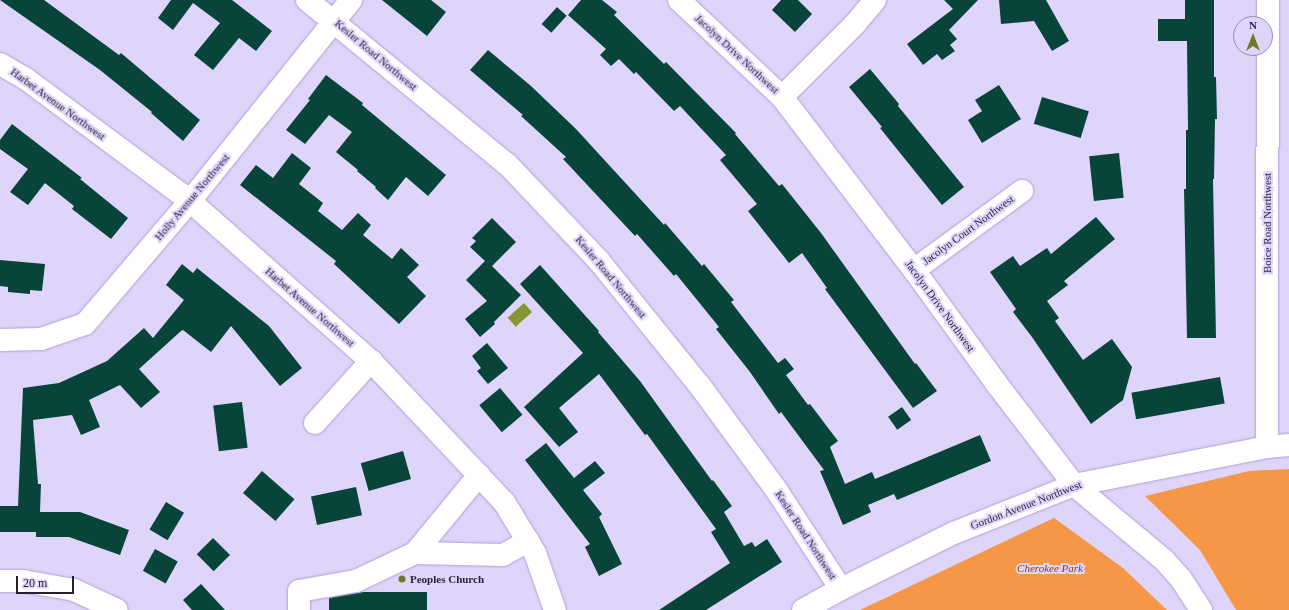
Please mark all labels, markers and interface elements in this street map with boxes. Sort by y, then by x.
street label: Jacolyn Drive Northwest [692,12,782,96]
north arrow [1233,16,1273,56]
street label: Kesler Road Northwest [332,17,420,93]
text: N [1249,19,1257,31]
street label: Harbet Avenue Northwest [8,65,108,143]
street label: Holly Avenue Northwest [152,151,232,243]
street label: Boice Road Northwest [1260,173,1274,273]
street label: Jacolyn Court Northwest [920,192,1016,268]
street label: Kesler Road Northwest [573,233,649,321]
street label: Jacolyn Drive Northwest [902,258,978,354]
street label: Harbet Avenue Northwest [262,264,358,350]
street label: Gordon Avenue Northwest [968,478,1084,532]
street label: Kesler Road Northwest [772,488,840,582]
park label: Cherokee Park [1017,561,1083,575]
scale bar [18,568,76,594]
place label: Peoples Church [410,572,484,586]
marker: Peoples Church [397,574,407,584]
text: 20 m [23,576,47,590]

